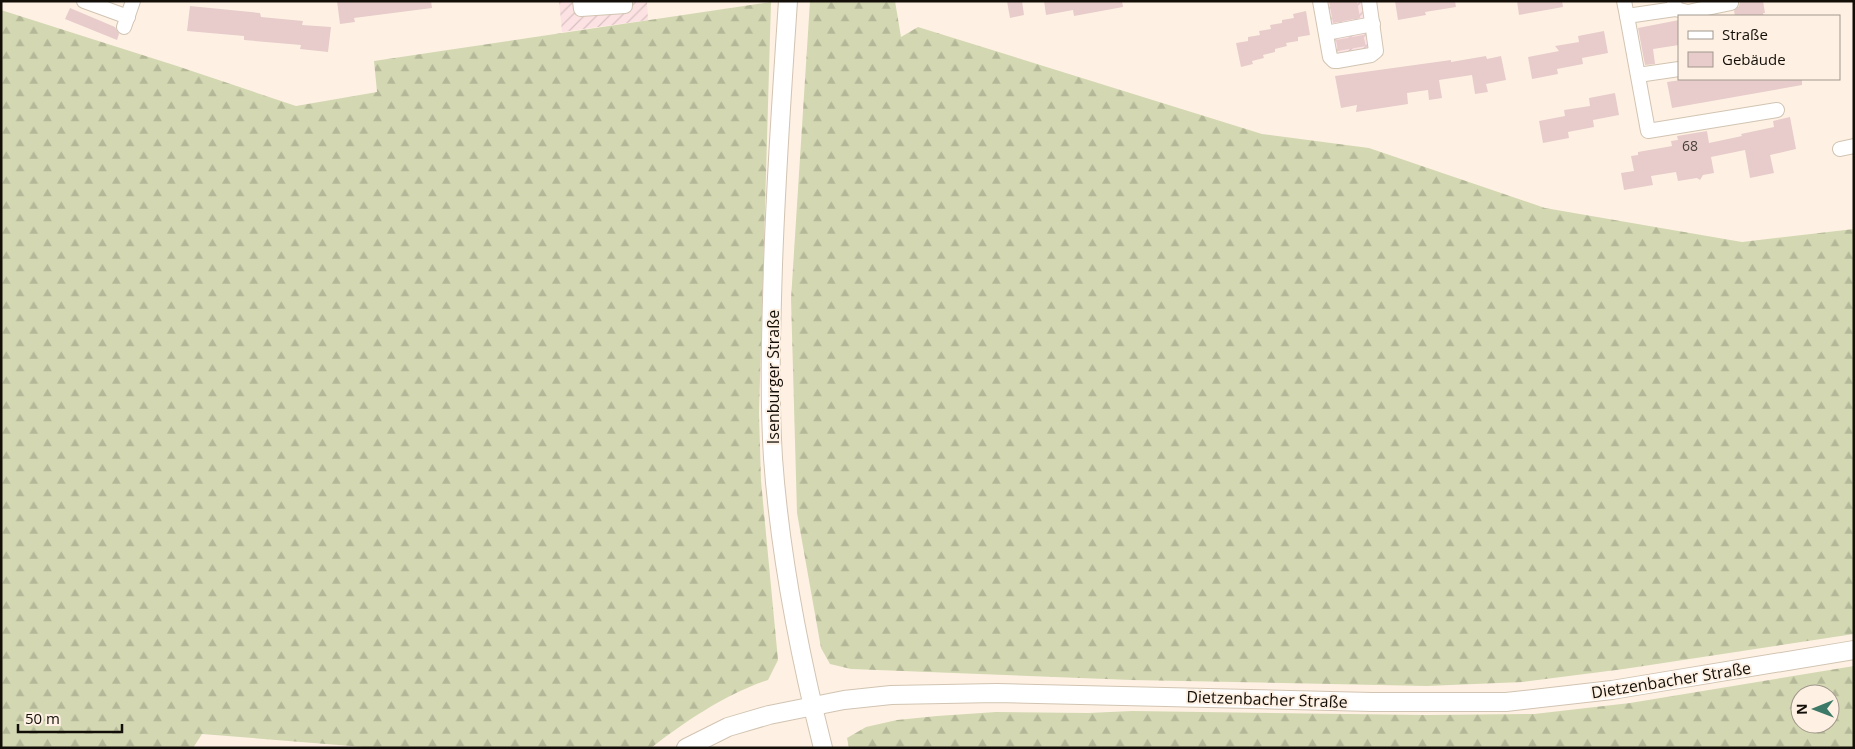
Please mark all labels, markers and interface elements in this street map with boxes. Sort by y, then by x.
legend [1678,15,1840,80]
text: Straße [1722,24,1768,44]
text: Gebäude [1722,49,1786,69]
house number: 68 [1682,136,1698,155]
street label: Isenburger Straße [762,310,784,444]
street label: Dietzenbacher Straße [1590,657,1752,703]
north arrow [1790,684,1840,734]
street label: Dietzenbacher Straße [1186,685,1348,713]
scale bar [18,702,121,734]
text: N [1792,703,1811,715]
text: 50 m [25,708,60,728]

